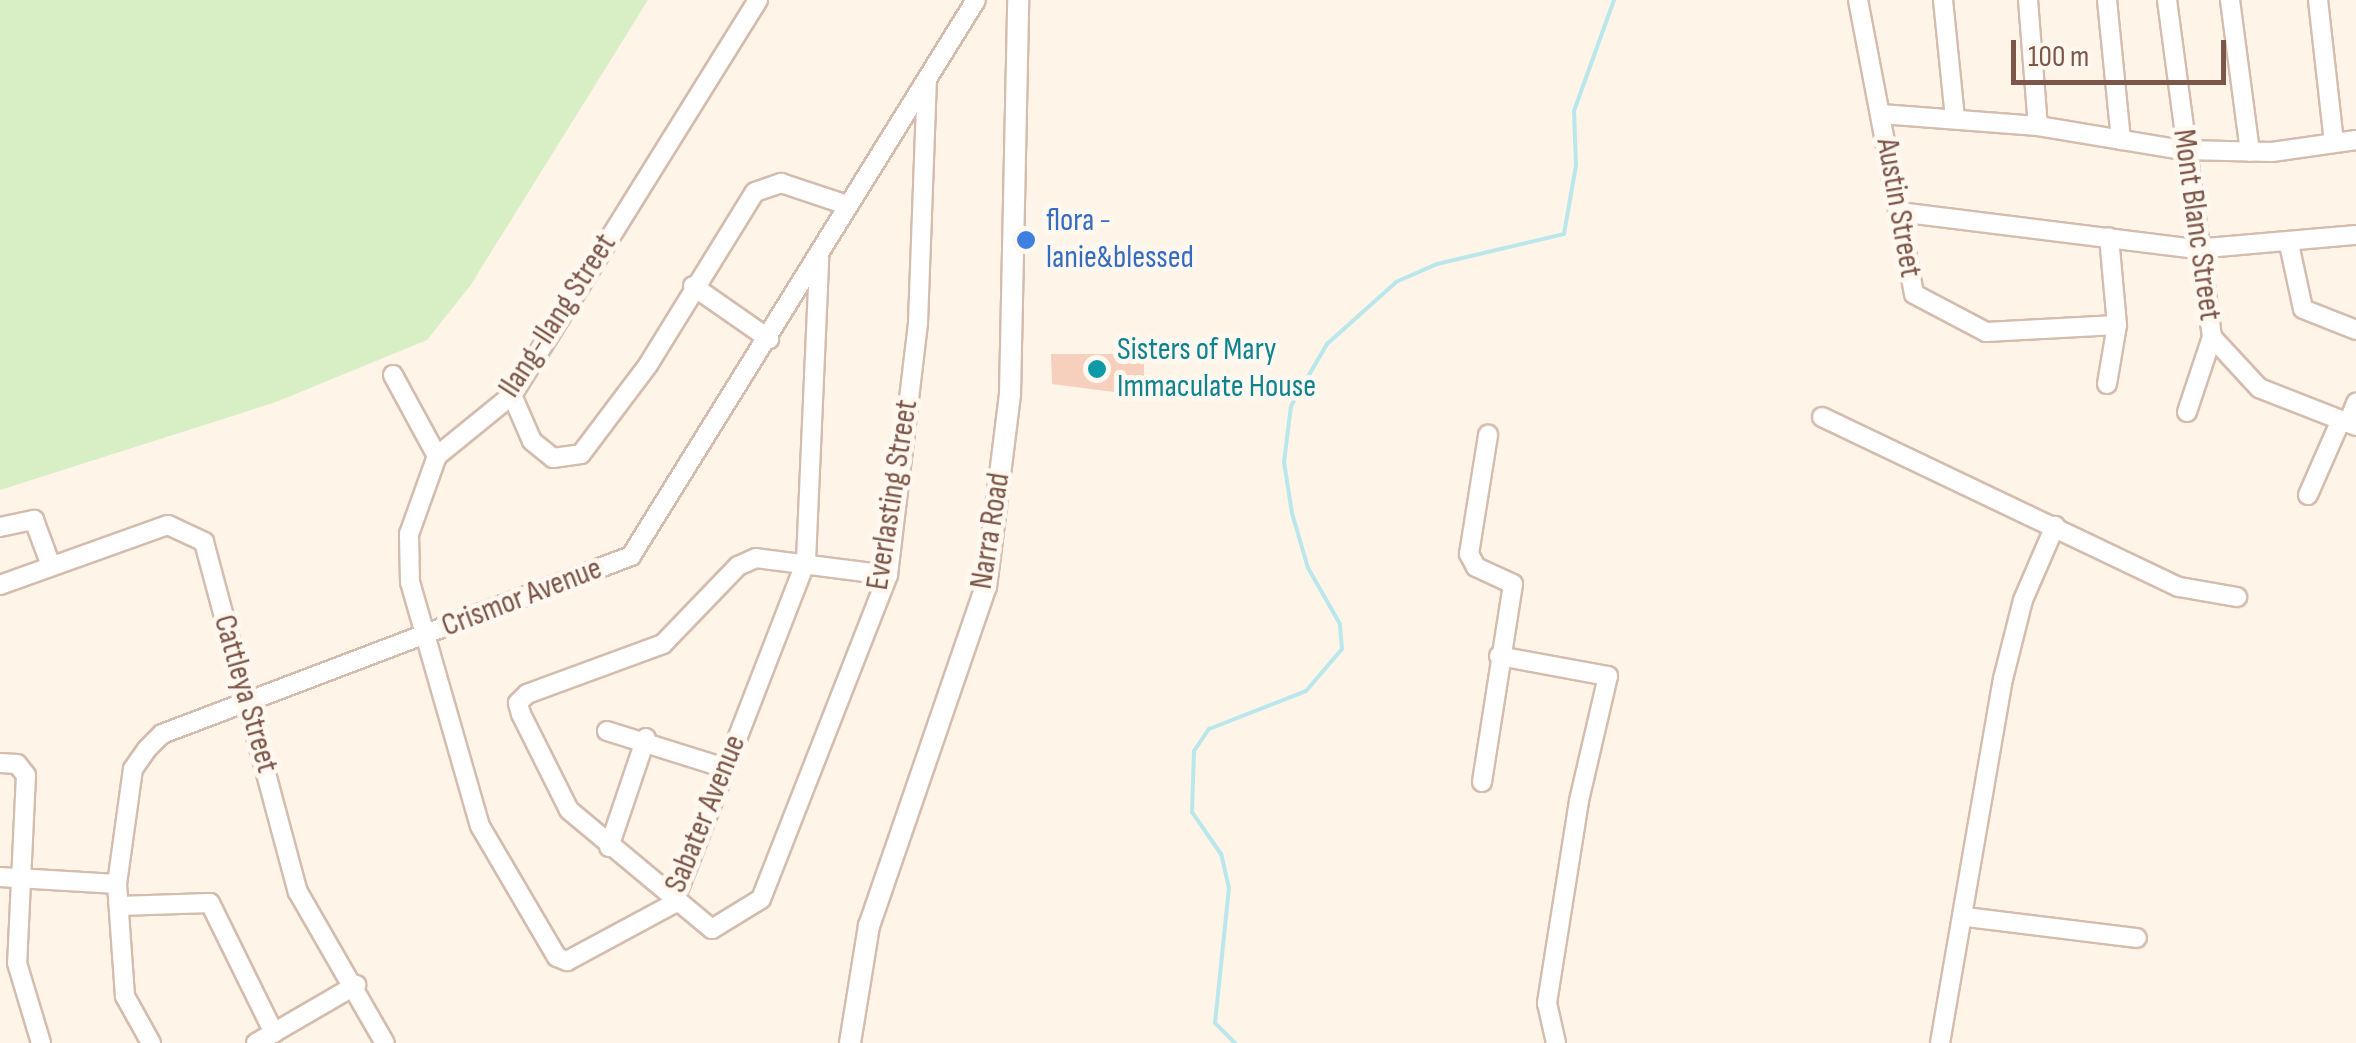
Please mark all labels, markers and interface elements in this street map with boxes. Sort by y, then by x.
scale bar [2016,20,2231,82]
text: 100 m [2028,39,2089,75]
street label: Mont Blanc Street [2164,127,2228,323]
street label: Austin Street [1867,135,1929,281]
place label: flora - lanie&blessed [1046,203,1194,278]
street label: Ilang-Ilang Street [491,227,625,405]
marker: flora - lanie&blessed [1015,229,1037,251]
place label: Sisters of Mary Immaculate House [1117,332,1316,407]
marker: Sisters of Mary Immaculate House [1086,358,1108,380]
street label: Everlasting Street [859,397,927,593]
street label: Narra Road [963,470,1019,592]
street label: Crismor Avenue [437,550,607,646]
street label: Cattleya Street [204,611,286,777]
street label: Sabater Avenue [657,730,755,898]

